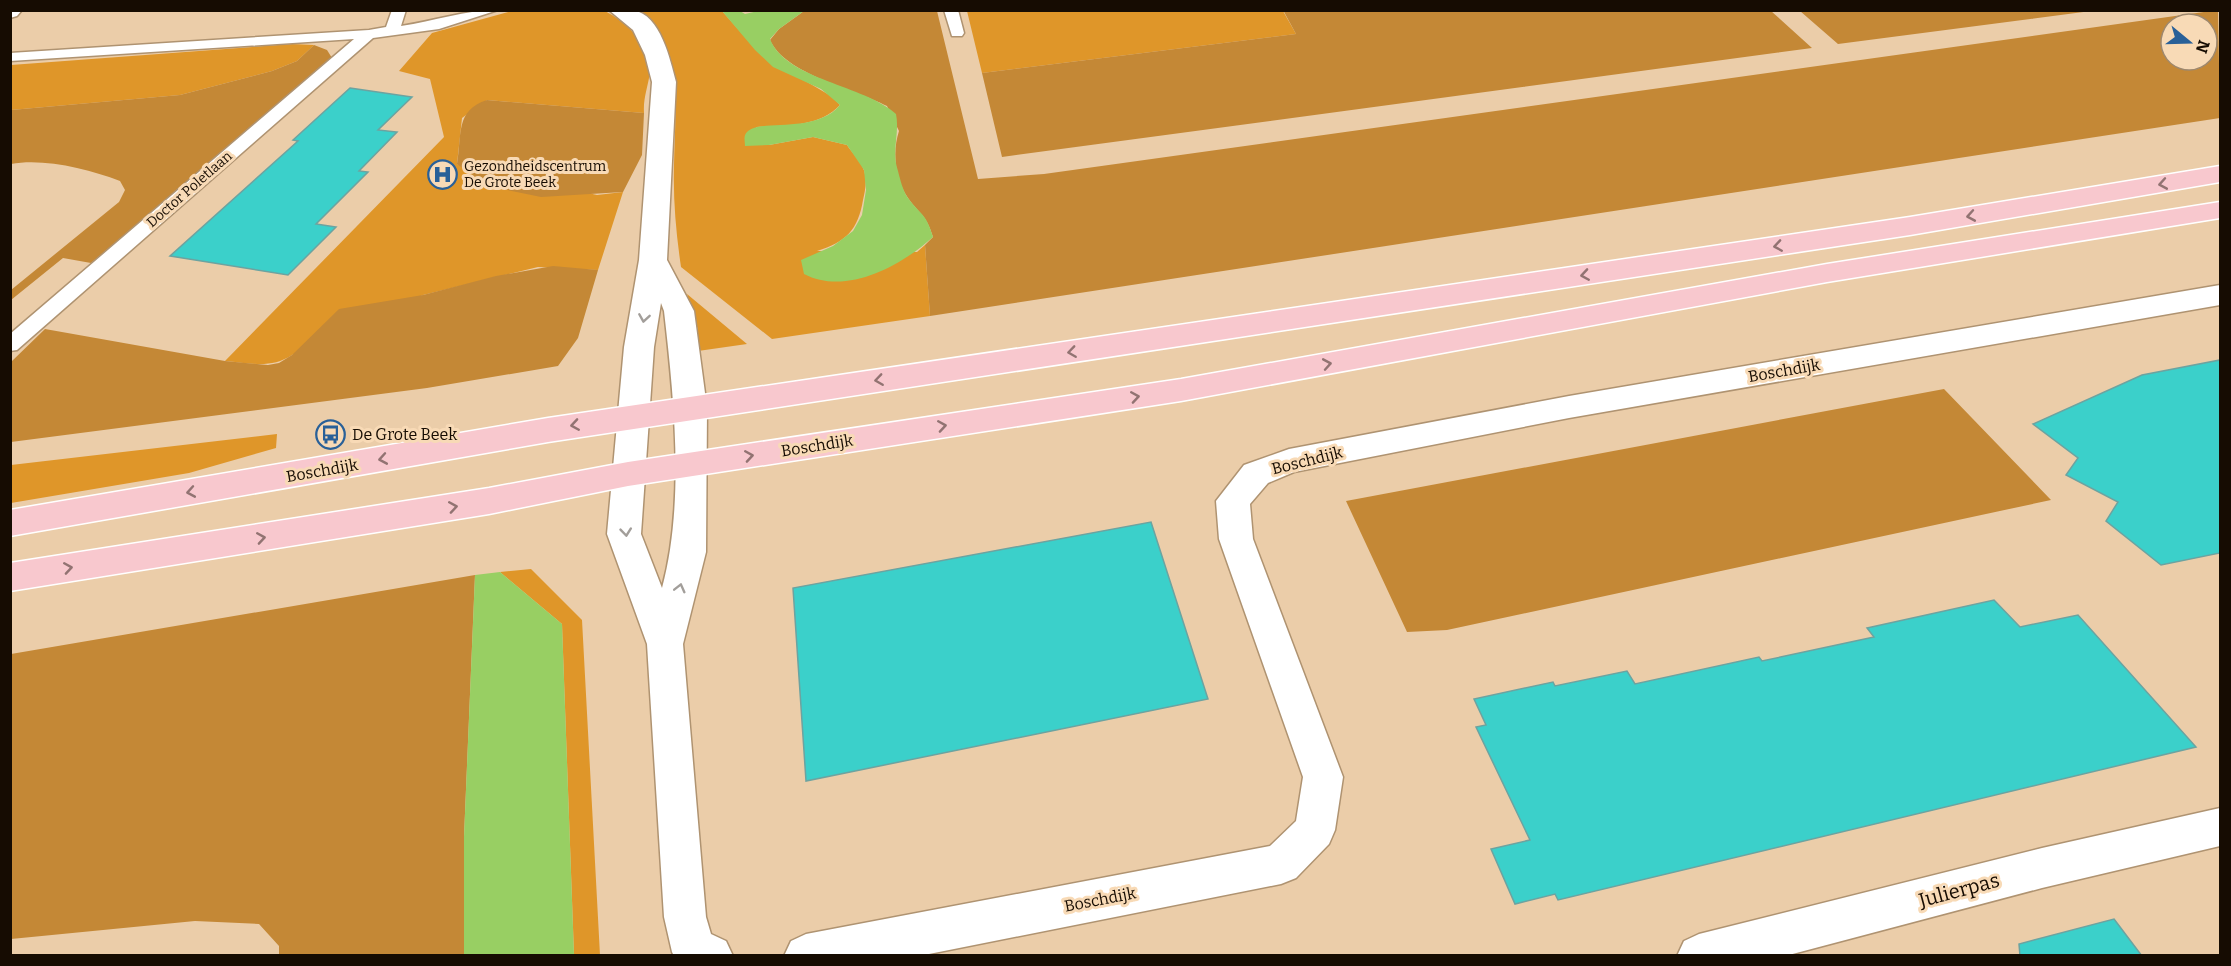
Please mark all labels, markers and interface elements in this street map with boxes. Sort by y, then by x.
north arrow [2159,12,2219,72]
text: N [2192,38,2214,56]
street label: Doctor Poletlaan [143,148,236,231]
hospital icon: Gezondheidscentrum De Grote Beek [427,158,459,190]
place label: Gezondheidscentrum De Grote Beek [464,158,607,191]
one-way arrow [2158,177,2167,189]
one-way arrow [1966,209,1976,222]
one-way arrow [1773,239,1783,252]
one-way arrow [1580,268,1590,281]
one-way arrow [638,313,650,322]
one-way arrow [1067,345,1077,358]
street label: Boschdijk [1747,355,1821,386]
one-way arrow [1321,358,1331,371]
one-way arrow [874,374,884,386]
one-way arrow [1130,391,1139,403]
bus stop icon: De Grote Beek [315,418,347,450]
one-way arrow [571,419,580,431]
one-way arrow [937,421,946,433]
place label: De Grote Beek [352,425,457,444]
street label: Boschdijk [780,430,854,461]
street label: Boschdijk [1270,442,1345,478]
one-way arrow [744,450,754,462]
one-way arrow [379,452,389,465]
street label: Boschdijk [285,455,359,486]
one-way arrow [187,486,196,498]
one-way arrow [448,501,458,514]
one-way arrow [619,527,632,537]
one-way arrow [256,532,266,544]
one-way arrow [63,562,73,575]
one-way arrow [672,583,685,593]
street label: Julierpas [1915,868,2002,913]
street label: Boschdijk [1063,883,1138,916]

